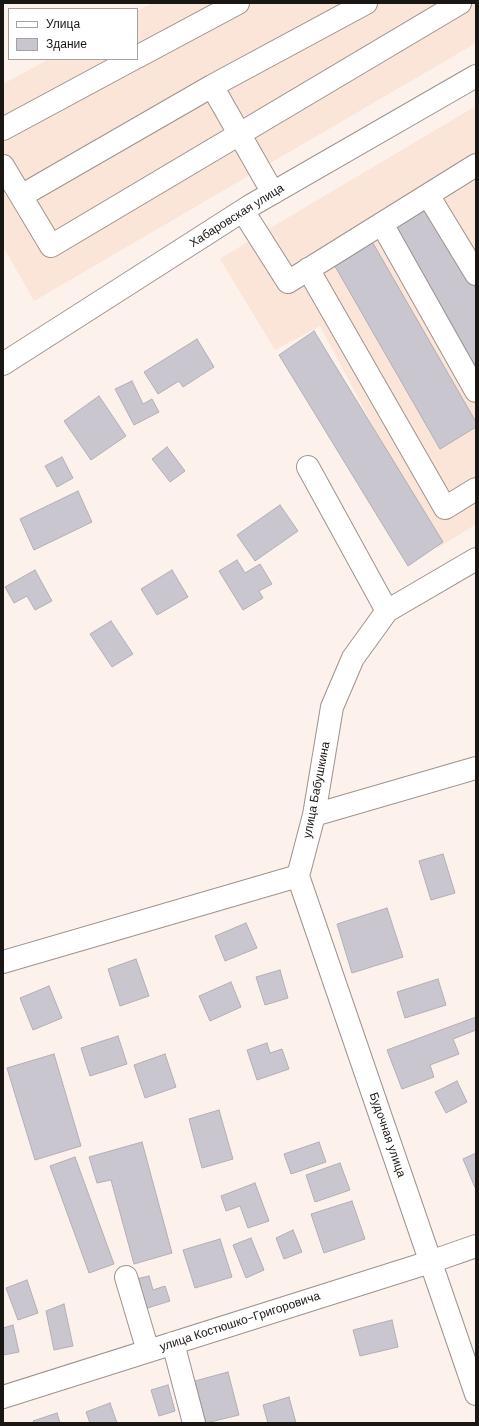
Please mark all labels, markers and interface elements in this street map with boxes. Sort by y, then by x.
legend [8,8,138,60]
text: Улица [46,16,80,32]
text: Здание [46,36,87,52]
street label: Хабаровская улица [187,181,287,251]
street label: улица Бабушкина [301,740,333,840]
street label: Будочная улица [366,1091,408,1179]
street label: улица Костюшко-Григоровича [158,1289,322,1355]

